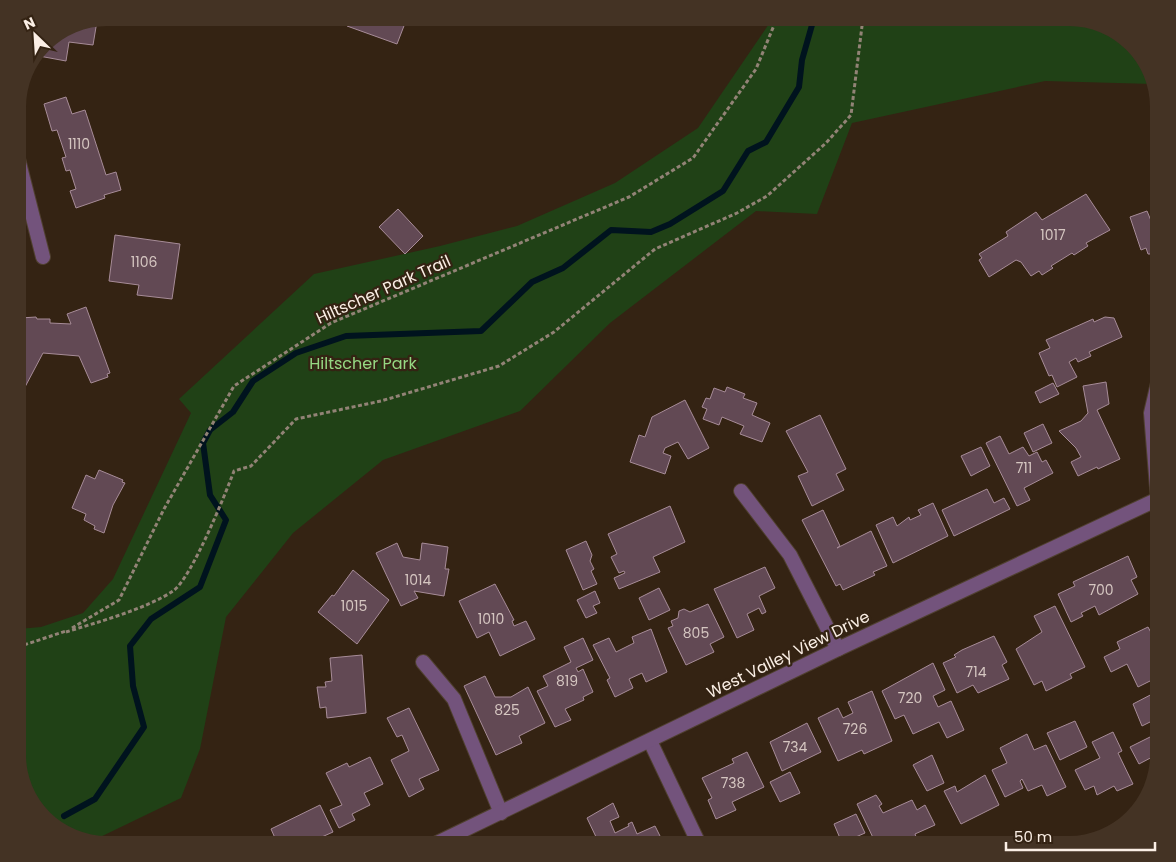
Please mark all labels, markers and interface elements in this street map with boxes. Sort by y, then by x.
north arrow [10,10,60,60]
text: N [21,12,39,35]
house number: 1110 [68,134,90,154]
house number: 1017 [1040,225,1066,245]
street label: Hiltscher Park Trail [312,249,454,329]
house number: 1106 [131,252,157,272]
park label: Hiltscher Park [309,352,418,375]
house number: 711 [1016,458,1032,478]
house number: 1014 [405,570,431,590]
house number: 700 [1088,580,1114,600]
house number: 1015 [341,596,367,616]
street label: West Valley View Drive [703,605,874,704]
house number: 1010 [478,609,504,629]
house number: 805 [683,623,709,643]
house number: 714 [966,662,987,682]
house number: 819 [556,671,578,691]
house number: 720 [898,688,922,708]
house number: 825 [494,700,520,720]
house number: 726 [843,719,867,739]
house number: 734 [783,737,808,757]
house number: 738 [721,773,746,793]
scale bar [1006,820,1155,852]
text: 50 m [1014,826,1052,847]

